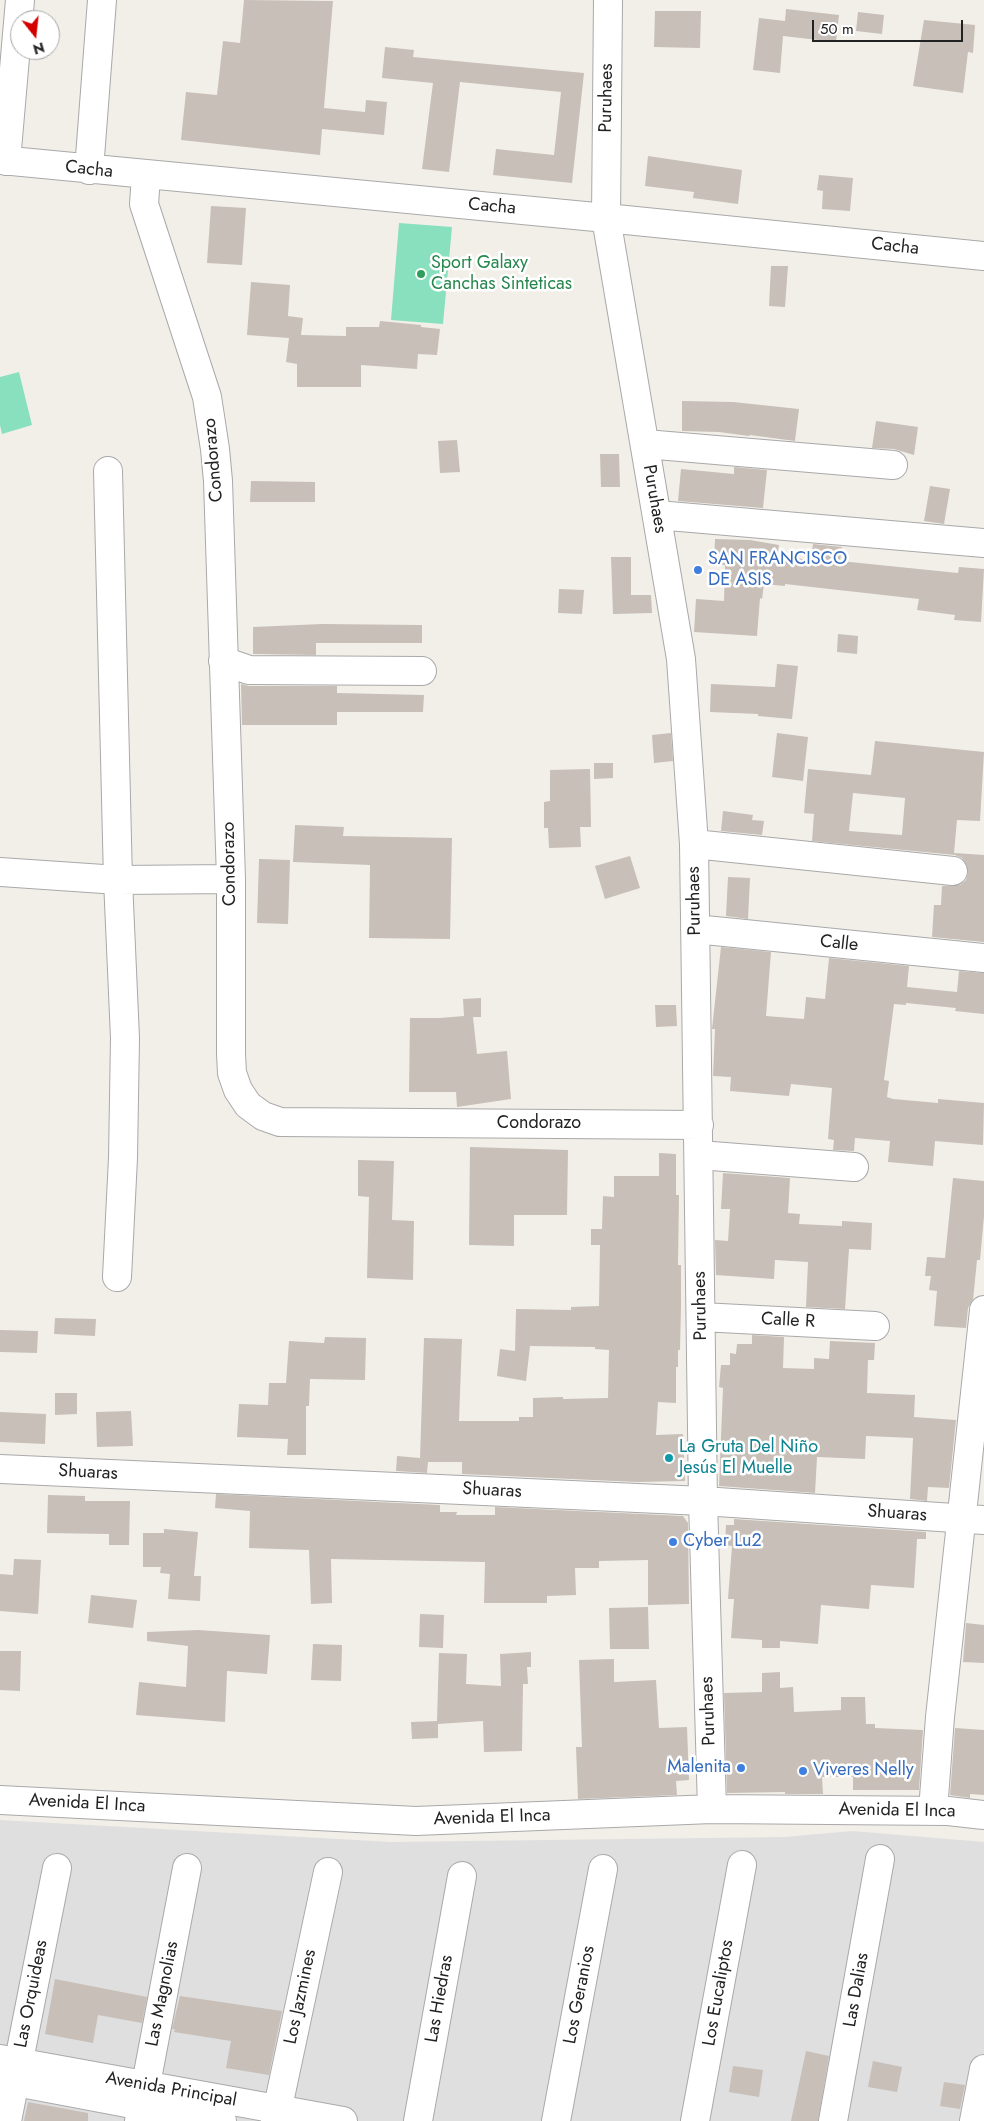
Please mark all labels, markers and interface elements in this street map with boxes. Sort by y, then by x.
north arrow [10,10,60,60]
scale bar [814,10,965,42]
text: 50 m [820,18,854,40]
text: N [31,37,47,60]
street label: Puruhaes [596,63,618,133]
street label: Cacha [64,157,114,183]
street label: Cacha [467,194,517,220]
street label: Cacha [870,234,920,260]
place label: Sport Galaxy Canchas Sinteticas [431,253,572,296]
marker: Sport Galaxy Canchas Sinteticas [415,268,427,280]
street label: Condorazo [200,417,228,503]
street label: Puruhaes [637,463,671,535]
place label: SAN FRANCISCO DE ASIS [708,549,847,592]
marker: SAN FRANCISCO DE ASIS [692,564,704,576]
street label: Condorazo [218,822,242,906]
street label: Puruhaes [684,866,706,936]
street label: Calle [819,931,859,957]
street label: Condorazo [497,1113,581,1135]
street label: Puruhaes [690,1271,712,1341]
street label: Calle R [760,1309,816,1333]
place label: La Gruta Del Niño Jesús El Muelle [679,1437,818,1480]
marker: La Gruta Del Niño Jesús El Muelle [663,1452,675,1464]
street label: Shuaras [58,1461,118,1485]
street label: Shuaras [462,1479,522,1503]
street label: Shuaras [867,1501,927,1527]
place label: Cyber Lu2 [683,1531,762,1553]
marker: Cyber Lu2 [667,1536,679,1548]
street label: Puruhaes [697,1676,721,1746]
place label: Malenita [667,1757,731,1779]
place label: Viveres Nelly [813,1760,914,1782]
marker: Malenita [735,1762,747,1774]
marker: Viveres Nelly [797,1765,809,1777]
street label: Avenida El Inca [28,1790,146,1818]
street label: Avenida El Inca [838,1799,956,1823]
street label: Avenida El Inca [433,1805,551,1831]
street label: Las Orquideas [11,1938,53,2050]
street label: Los Eucaliptos [699,1938,739,2048]
street label: Las Magnolias [142,1939,184,2049]
street label: Los Geranios [560,1944,600,2046]
street label: Los Jazmines [280,1948,322,2046]
street label: Las Dalias [840,1951,874,2029]
street label: Las Hiedras [422,1954,458,2044]
street label: Avenida Principal [104,2068,238,2112]

